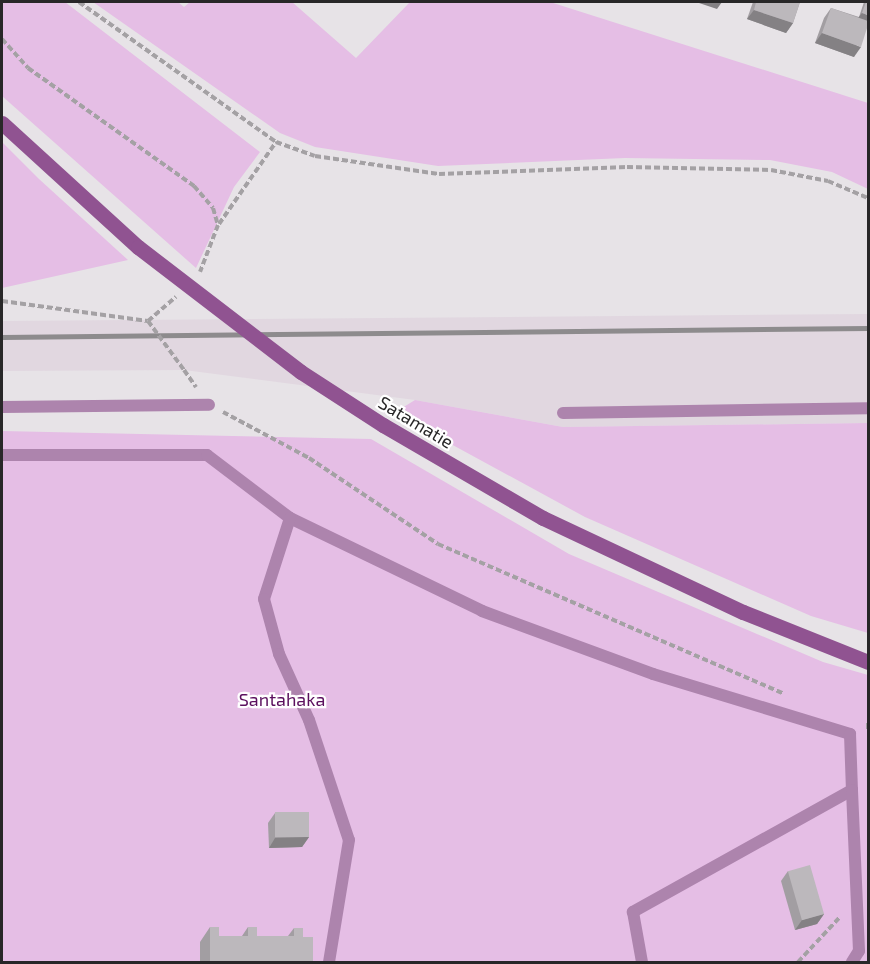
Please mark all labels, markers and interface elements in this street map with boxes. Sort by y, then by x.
street label: Satamatie [375,391,457,453]
park label: Santahaka [239,688,325,710]

